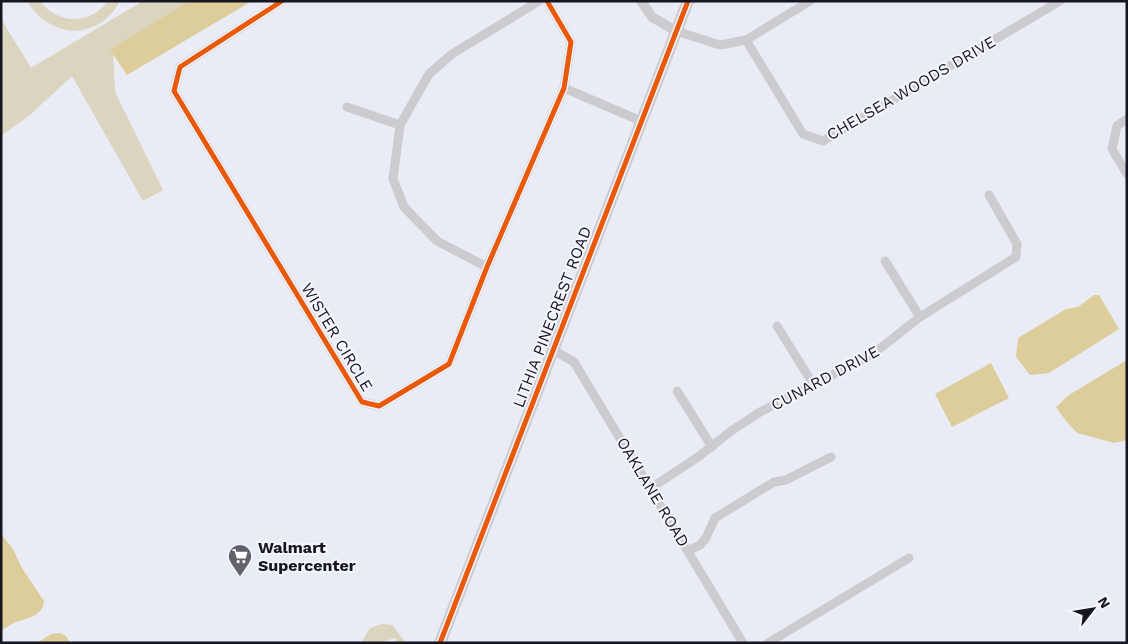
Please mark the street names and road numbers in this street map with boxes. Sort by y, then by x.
street label: CHELSEA WOODS DRIVE [823,32,999,144]
street label: LITHIA PINECREST ROAD [509,224,595,410]
street label: WISTER CIRCLE [297,279,377,395]
street label: CUNARD DRIVE [768,342,882,414]
street label: OAKLANE ROAD [613,434,693,550]

